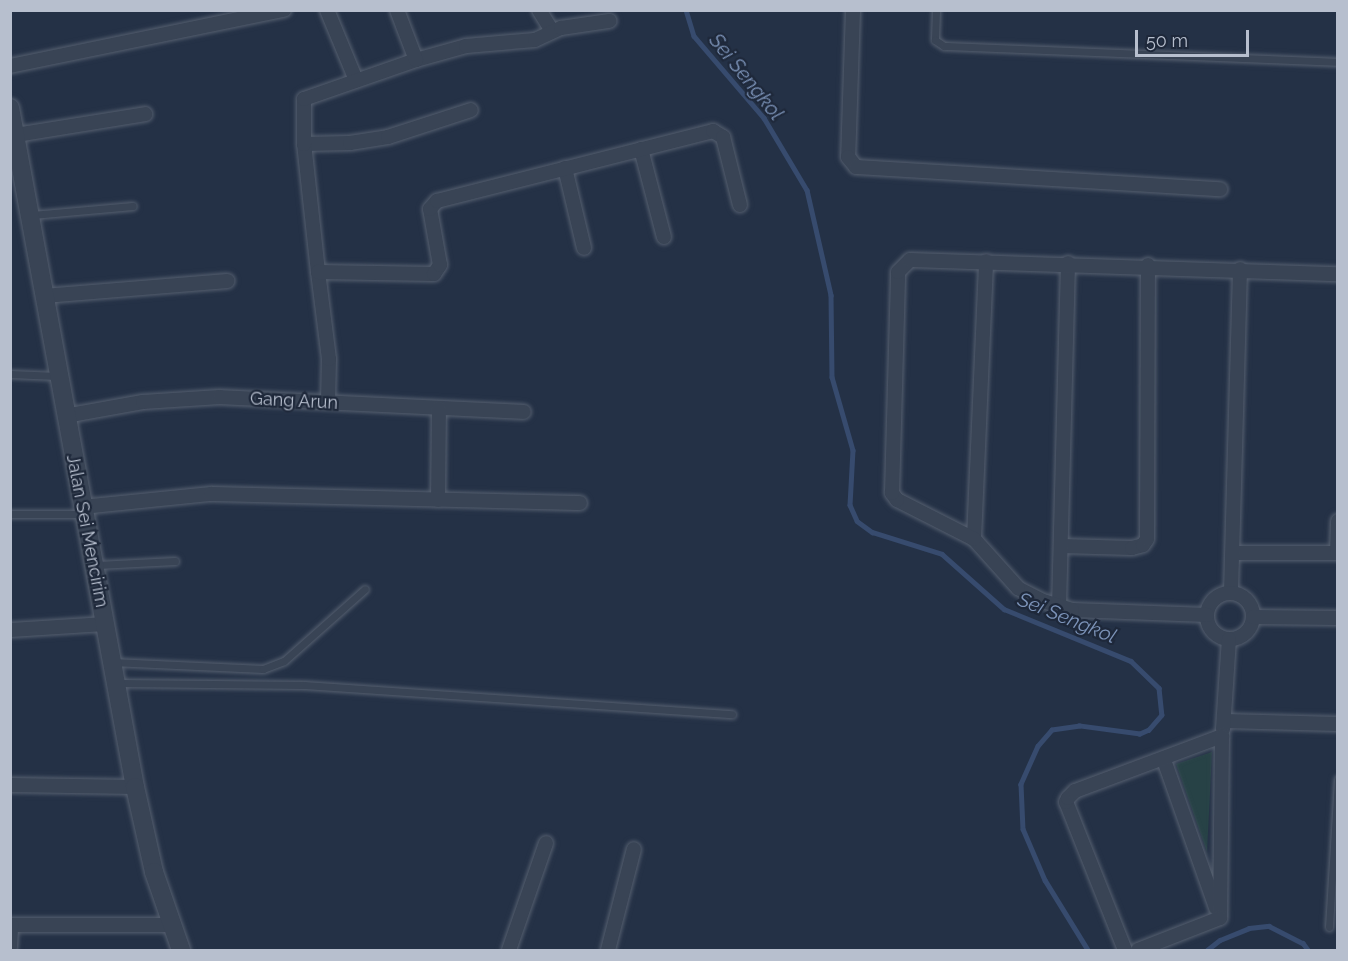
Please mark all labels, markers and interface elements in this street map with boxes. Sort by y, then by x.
scale bar [1138,18,1252,56]
water label: Sei Sengkol [704,29,788,125]
text: 50 m [1146,30,1188,51]
street label: Gang Arun [249,388,339,414]
street label: Jalan Sei Mencirim [62,453,112,609]
water label: Sei Sengkol [1014,587,1120,649]

